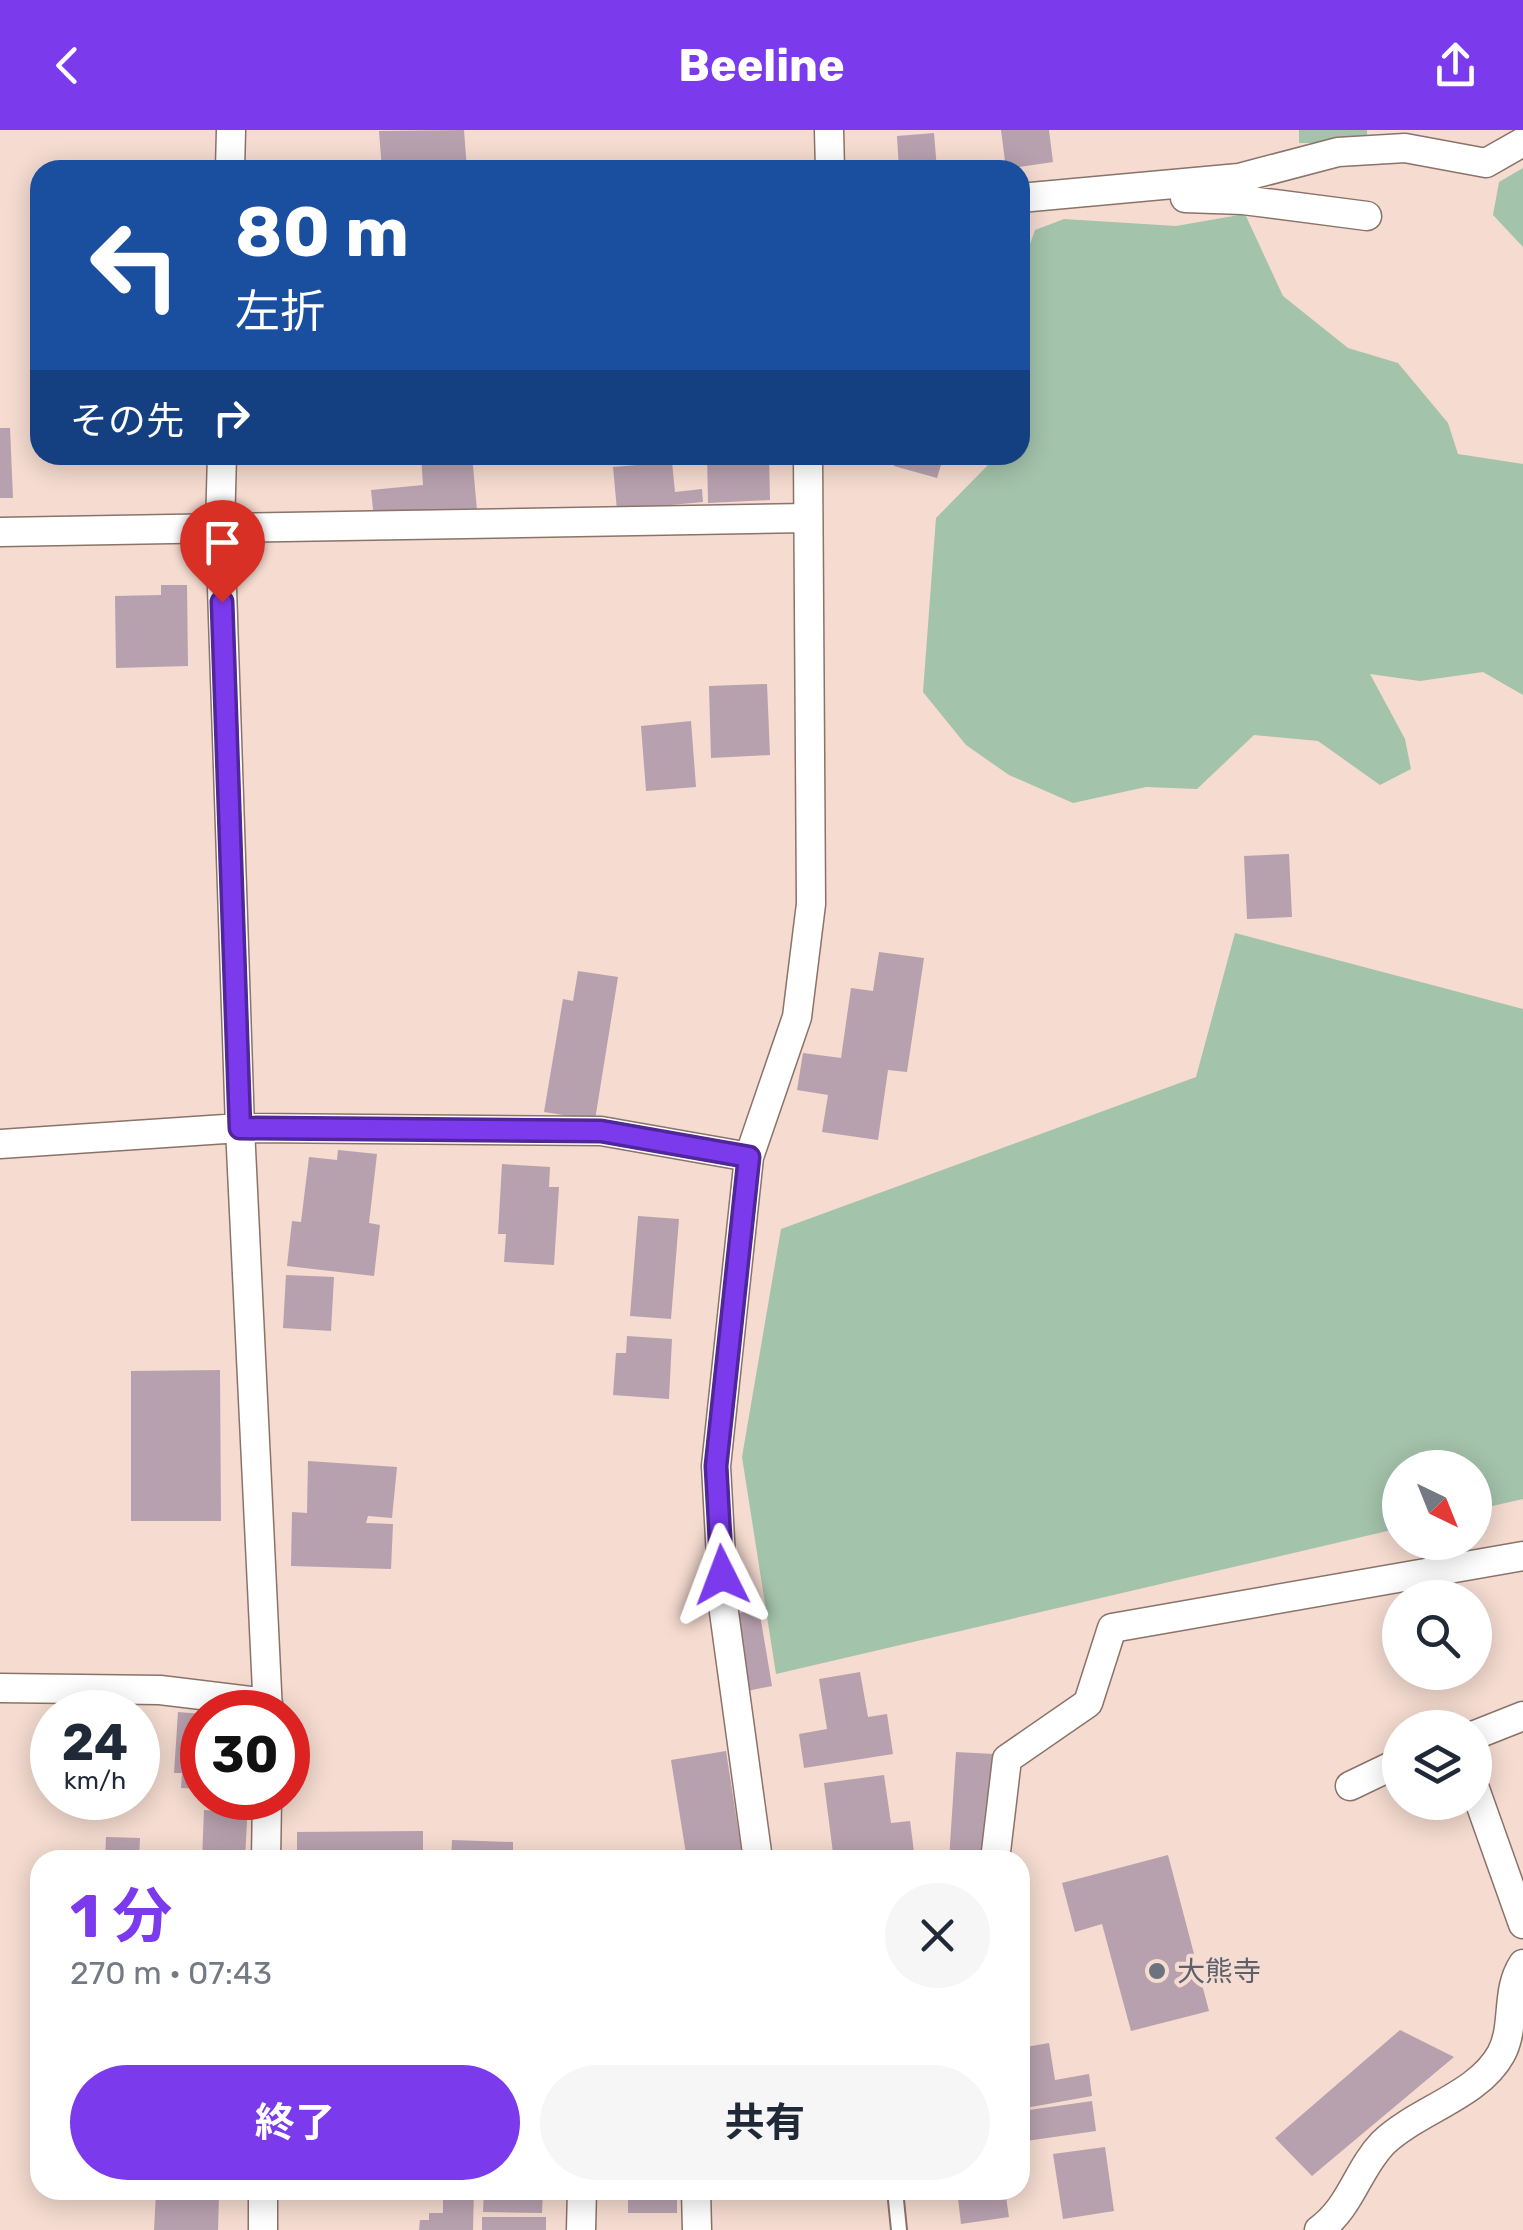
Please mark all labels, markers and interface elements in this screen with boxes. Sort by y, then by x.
icon: back [40,38,95,93]
icon: share [1428,38,1483,93]
text: Beeline [678,39,845,92]
text: 80 m [235,191,409,274]
icon: left [70,200,200,330]
text: 左折 [235,285,325,338]
icon: right [204,390,259,445]
text: その先 [70,398,184,444]
pin [180,500,265,603]
icon: arrive [195,515,250,570]
north arrow [1382,1450,1492,1560]
map controls [1382,1450,1492,1820]
position arrow [670,1523,774,1627]
button: search [1382,1580,1492,1690]
speed limit sign: 30 [180,1690,310,1820]
button: layers [1382,1710,1492,1820]
text: 24 [62,1713,128,1773]
text: km/h [64,1766,126,1795]
text: 1 分 [70,1881,173,1952]
button: close [885,1883,990,1988]
text: 270 m · 07:43 [70,1954,272,1992]
place label: 大熊寺 [1177,1955,1261,1988]
marker: 大熊寺 [1146,1960,1168,1982]
button: 終了 [70,2065,520,2180]
button: 共有 [540,2065,990,2180]

